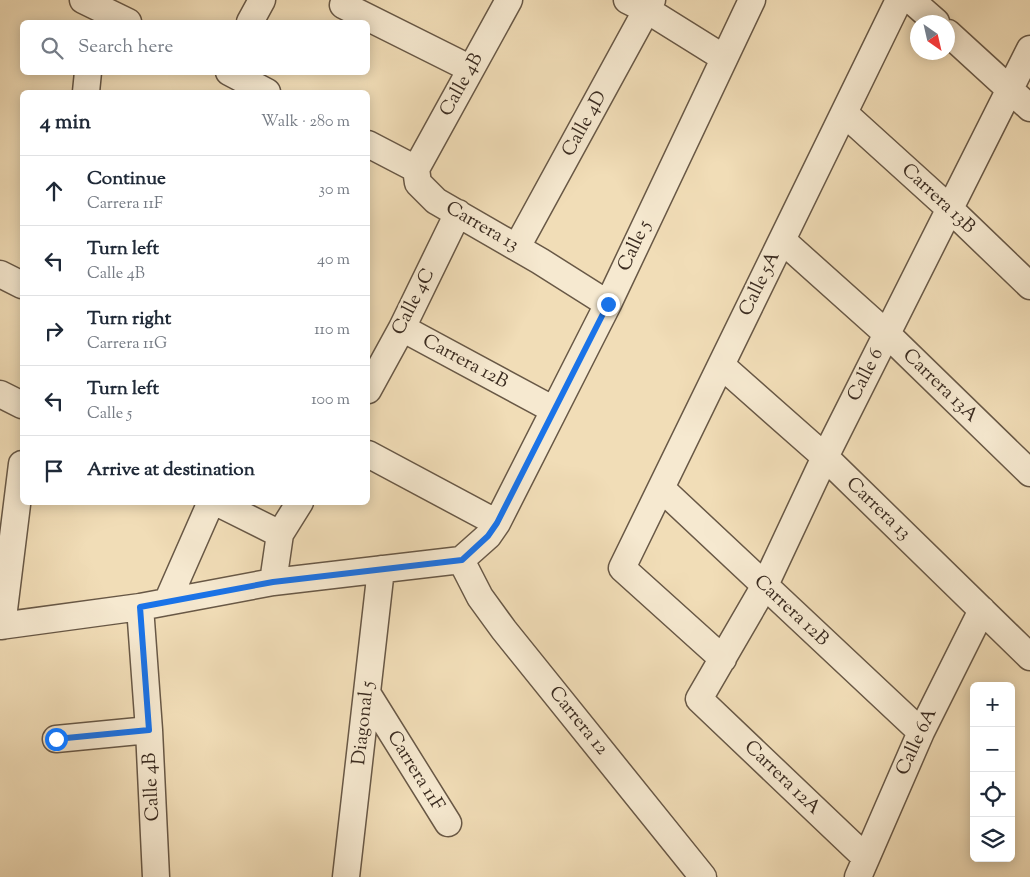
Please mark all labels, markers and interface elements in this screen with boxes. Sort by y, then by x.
north arrow [910,15,955,60]
search box [20,20,370,75]
icon: search [38,34,66,62]
text: Search here [78,34,173,61]
street label: Calle 4B [434,48,490,122]
street label: Calle 4D [556,86,614,162]
text: 4 min [40,108,91,138]
text: Walk · 280 m [261,111,350,134]
street label: Carrera 13B [895,158,981,240]
text: Continue [87,166,166,193]
icon: ahead [40,177,68,205]
text: 30 m [319,179,350,202]
text: Carrera 11F [87,193,163,216]
street label: Carrera 13 [440,195,524,259]
street label: Calle 5 [611,216,659,276]
text: Turn left [87,236,159,263]
icon: left [40,247,68,275]
street label: Calle 5A [733,247,788,321]
text: 40 m [317,249,350,272]
text: Calle 4B [87,263,145,286]
street label: Calle 4C [386,264,442,340]
route end [597,293,620,316]
text: Turn right [87,306,171,333]
icon: right [40,317,68,345]
text: 110 m [314,319,350,342]
street label: Carrera 12B [417,328,513,396]
text: Carrera 11G [87,333,167,356]
street label: Carrera 13A [896,343,984,430]
street label: Calle 6 [841,344,891,406]
text: Turn left [87,376,159,403]
icon: left [40,387,68,415]
text: 100 m [311,389,350,412]
text: Calle 5 [87,403,132,426]
icon: arrive [40,457,68,485]
text: Arrive at destination [87,457,255,484]
street label: Carrera 13 [840,471,916,547]
street label: Carrera 12B [747,569,835,653]
street label: Diagonal 5 [346,679,382,766]
street label: Carrera 12 [542,681,614,761]
map controls [970,682,1015,862]
button: + [970,682,1015,727]
street label: Calle 6A [890,703,945,780]
street label: Carrera 11F [380,726,451,817]
button: − [970,727,1015,772]
route start [45,728,68,751]
street label: Carrera 12A [738,734,827,822]
street label: Calle 4B [137,752,167,822]
button: locate [970,772,1015,817]
button: layers [970,817,1015,862]

